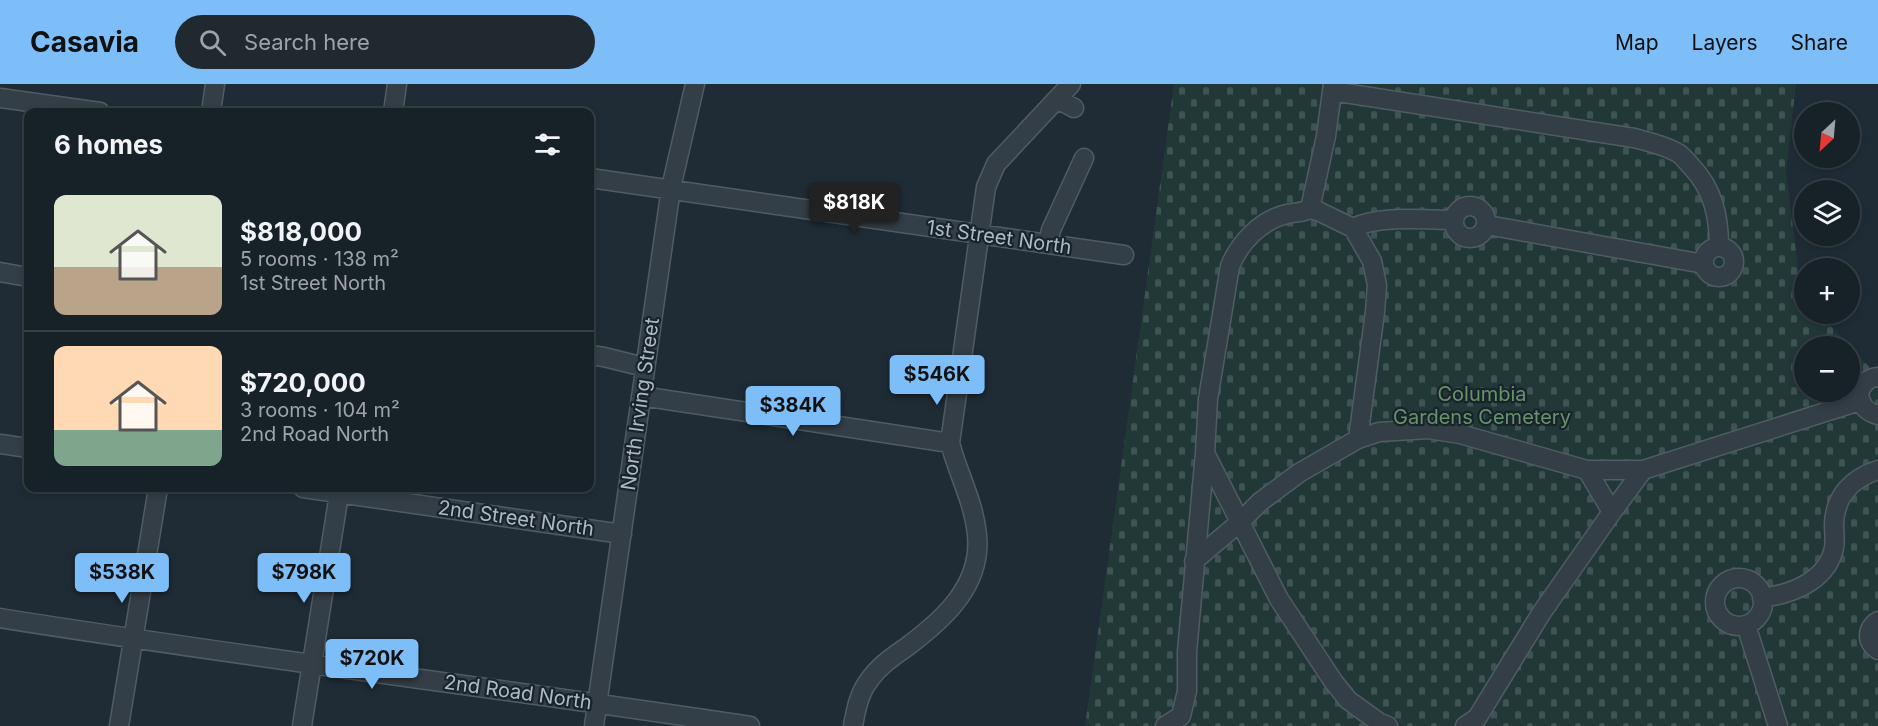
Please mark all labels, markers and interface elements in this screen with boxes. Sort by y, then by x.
search box [175,15,595,69]
text: Casavia [30,25,139,59]
icon: search [196,26,229,59]
text: Search here [244,29,370,55]
text: Map [1615,30,1659,55]
text: Layers [1692,30,1758,55]
text: Share [1791,30,1848,55]
north arrow [1794,102,1860,168]
map controls [1794,102,1860,402]
icon: filters [531,128,564,161]
text: 6 homes [54,129,163,160]
button: layers [1794,180,1860,246]
pin: $818K [812,183,896,234]
text: $818K [823,190,885,214]
street label: 1st Street North [925,215,1073,259]
text: $818,000 [240,216,362,247]
icon: home [102,219,174,291]
text: 5 rooms · 138 m² [240,247,399,271]
button: + [1794,258,1860,324]
text: 1st Street North [240,271,386,295]
street label: North Irving Street [616,316,664,492]
button: − [1794,336,1860,402]
pin: $546K [895,355,979,406]
text: $546K [904,362,970,386]
text: $720,000 [240,367,366,398]
icon: home [102,370,174,442]
park label: Columbia Gardens Cemetery [1393,382,1571,429]
pin: $384K [751,386,835,437]
text: $384K [760,393,826,417]
text: 3 rooms · 104 m² [240,398,400,422]
text: 2nd Road North [240,422,389,446]
street label: 2nd Street North [436,495,596,541]
pin: $538K [80,553,164,604]
pin: $798K [262,553,346,604]
text: $538K [89,560,155,584]
text: $798K [272,560,336,584]
pin: $720K [330,639,414,690]
text: $720K [339,646,405,670]
street label: 2nd Road North [443,670,593,714]

